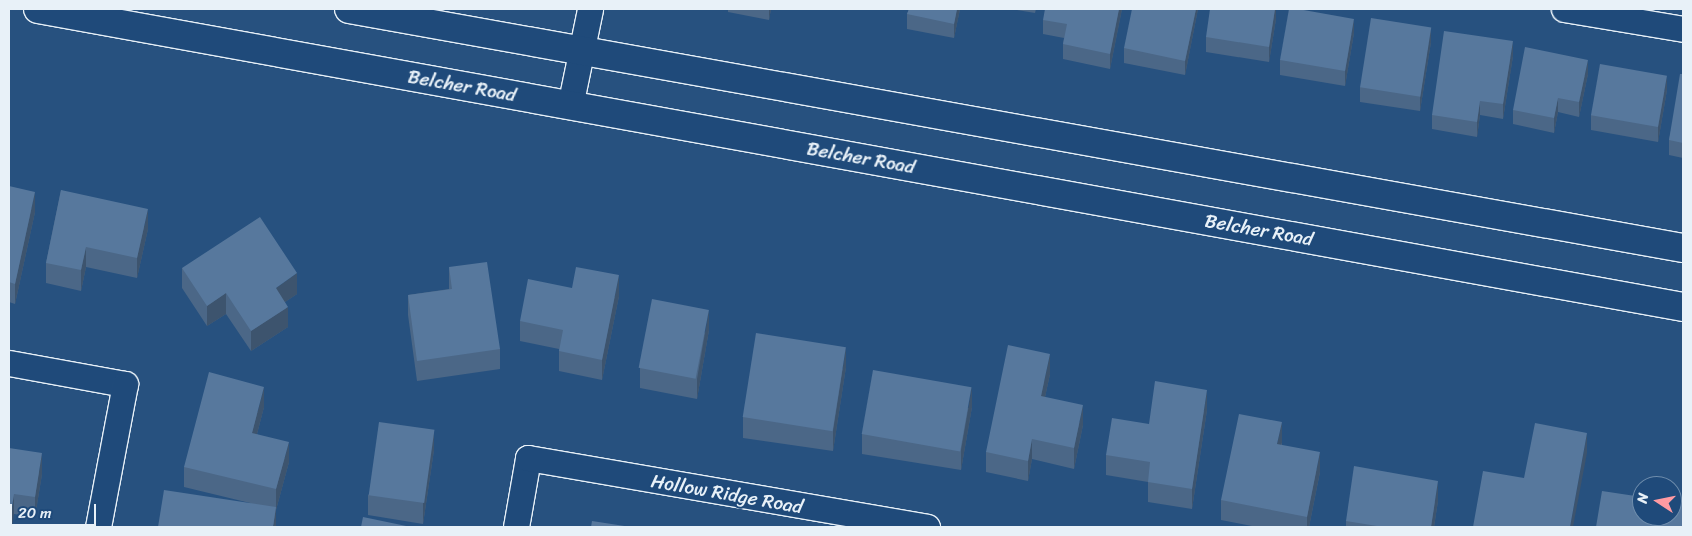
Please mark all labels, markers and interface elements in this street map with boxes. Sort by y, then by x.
street label: Belcher Road [406,65,518,107]
street label: Belcher Road [805,137,917,179]
street label: Belcher Road [1203,209,1315,251]
street label: Hollow Ridge Road [649,469,805,519]
north arrow [1632,476,1682,526]
text: N [1630,491,1656,505]
scale bar [12,494,99,526]
text: 20 m [18,500,52,526]

